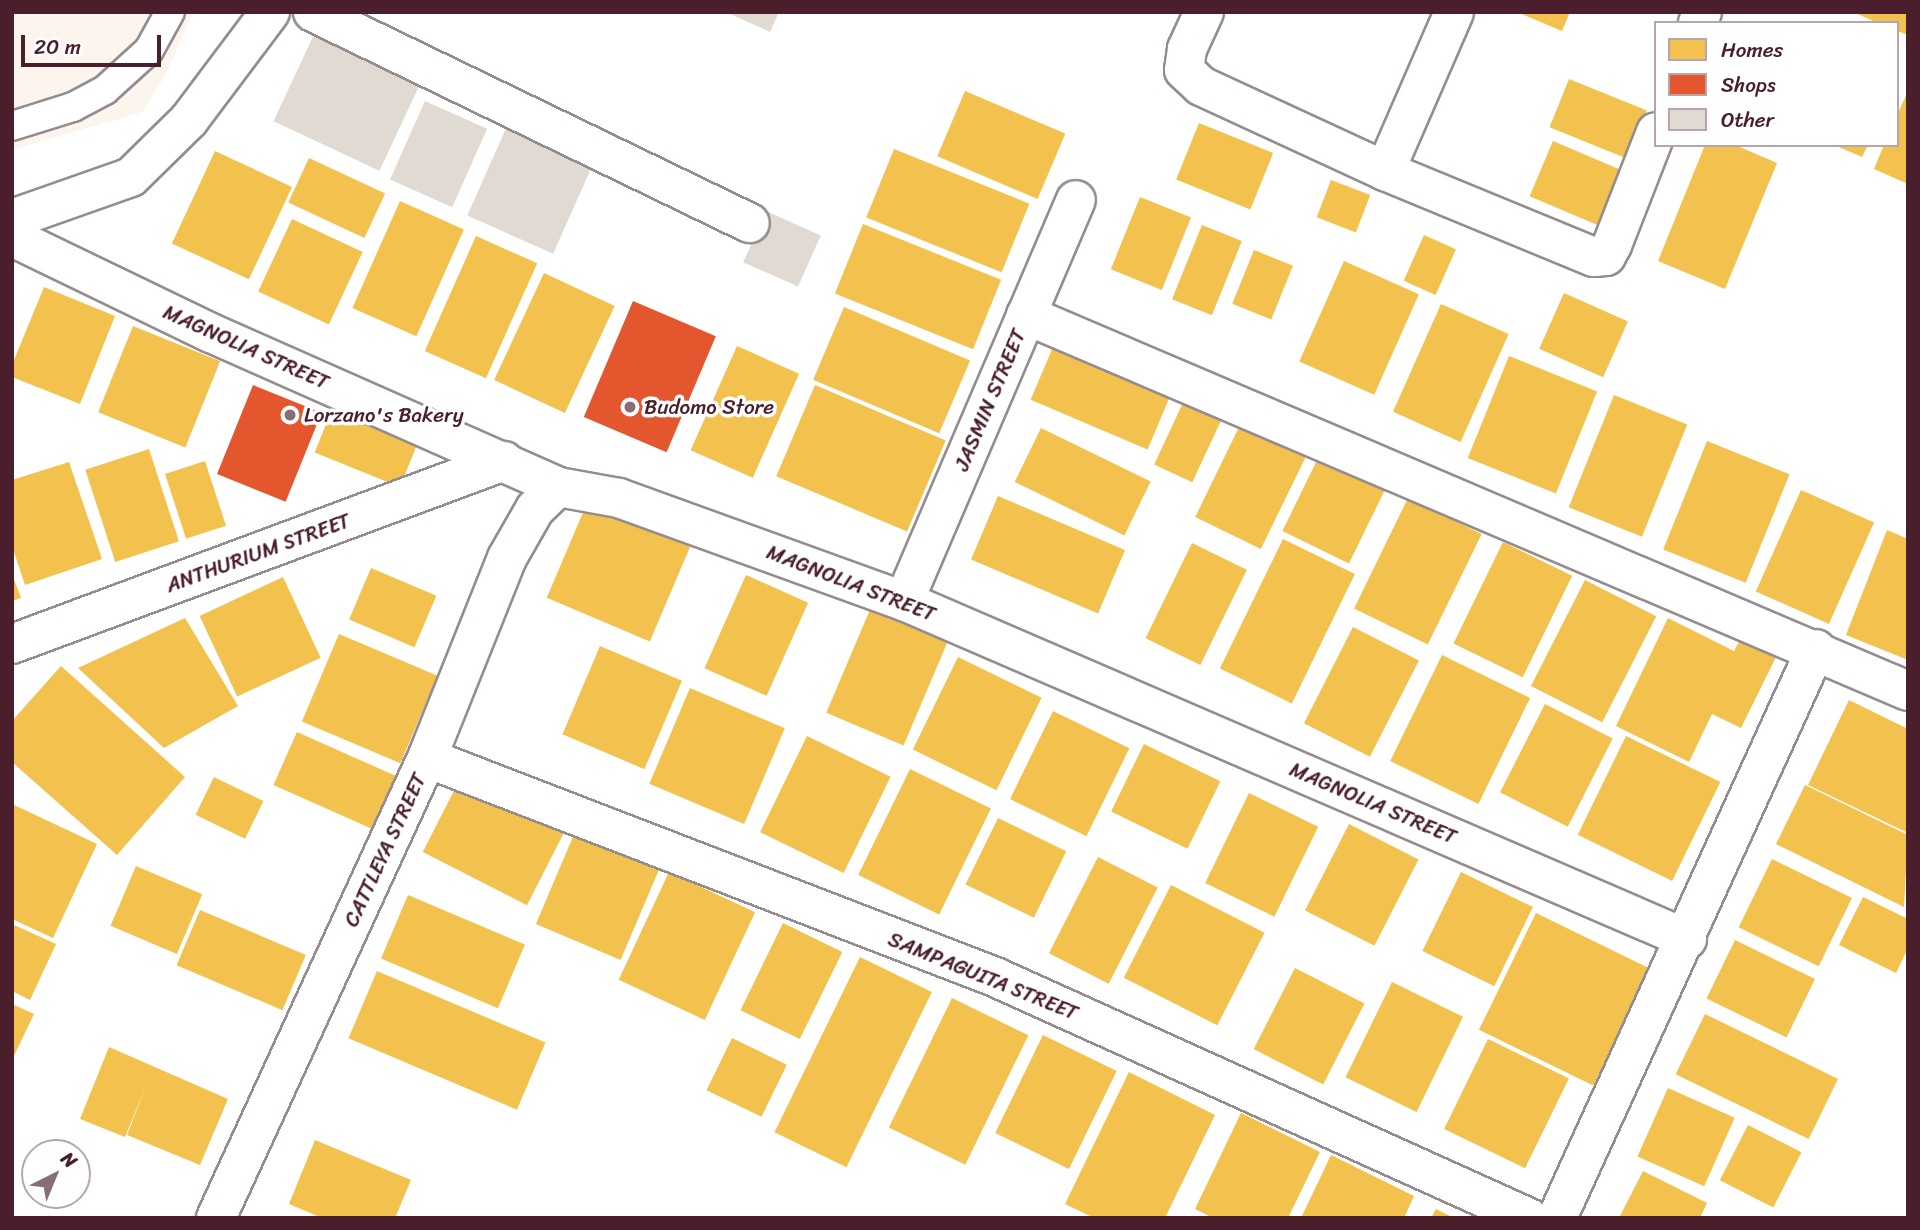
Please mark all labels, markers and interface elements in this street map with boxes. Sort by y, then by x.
scale bar [24,21,164,65]
legend [1654,21,1899,147]
text: 20 m [34,28,81,66]
text: Homes [1721,31,1783,69]
text: Shops [1721,66,1776,104]
text: Other [1721,101,1774,139]
street label: MAGNOLIA STREET [159,299,333,395]
street label: JASMIN STREET [949,325,1031,475]
place label: Budomo Store [644,394,775,420]
marker: Budomo Store [622,399,638,415]
place label: Lorzano's Bakery [304,402,463,428]
marker: Lorzano's Bakery [282,407,298,423]
street label: ANTHURIUM STREET [161,508,355,598]
street label: MAGNOLIA STREET [763,539,939,627]
street label: MAGNOLIA STREET [1285,756,1461,850]
street label: CATTLEYA STREET [338,768,432,932]
street label: SAMPAGUITA STREET [883,926,1083,1026]
north arrow [21,1139,91,1209]
text: N [53,1143,85,1176]

